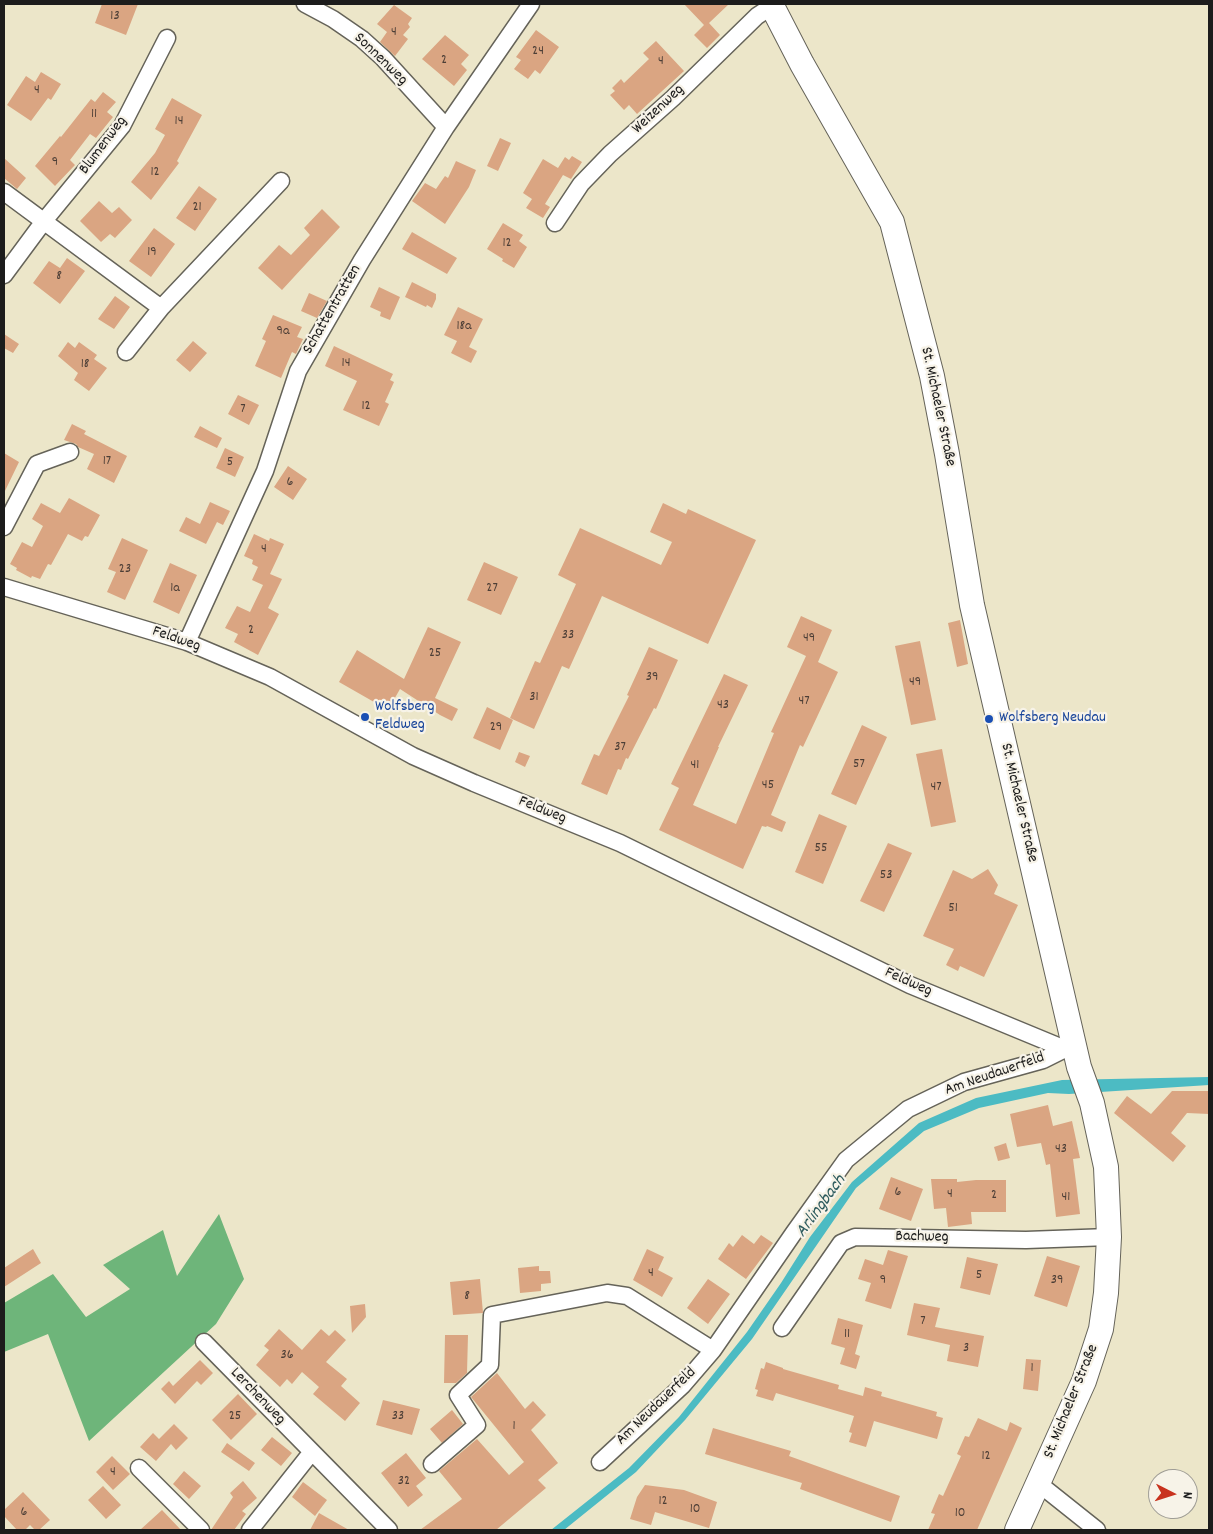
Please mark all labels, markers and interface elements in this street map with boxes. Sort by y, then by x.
house number: 13 [110,9,120,25]
house number: 4 [391,25,397,41]
street label: Sonnenweg [349,30,411,90]
house number: 24 [532,44,544,60]
house number: 2 [441,53,447,69]
house number: 4 [658,54,664,70]
street label: Weizenweg [629,81,689,139]
house number: 4 [34,83,40,99]
house number: 11 [91,107,97,123]
street label: Blumenweg [76,113,132,179]
house number: 14 [175,114,183,130]
house number: 9 [52,155,58,171]
house number: 12 [150,165,160,181]
house number: 21 [192,200,202,216]
house number: 12 [502,236,512,252]
house number: 19 [147,245,157,261]
street label: Schattentratten [300,262,366,358]
house number: 8 [56,269,62,285]
house number: 18a [456,319,472,335]
house number: 9a [277,324,289,340]
street label: St. Michaeler Straße [915,346,959,468]
house number: 14 [342,356,350,372]
house number: 18 [81,357,89,373]
house number: 12 [361,399,371,415]
house number: 7 [240,402,246,418]
house number: 17 [103,454,111,470]
house number: 5 [227,455,233,471]
house number: 6 [287,475,293,491]
house number: 4 [261,542,267,558]
house number: 23 [119,562,131,578]
house number: 1a [170,581,180,597]
house number: 27 [486,581,498,597]
street label: Feldweg [149,623,203,657]
house number: 2 [248,623,254,639]
house number: 33 [562,628,574,644]
house number: 49 [803,631,815,647]
house number: 25 [429,646,441,662]
house number: 39 [646,670,658,686]
house number: 49 [909,675,921,691]
house number: 31 [529,690,539,706]
house number: 47 [798,694,810,710]
place label: Wolfsberg Feldweg [375,698,434,736]
house number: 43 [717,698,729,714]
place label: Wolfsberg Neudau [999,709,1106,729]
marker: Wolfsberg Feldweg [359,711,371,723]
marker: Wolfsberg Neudau [983,713,995,725]
house number: 29 [490,720,502,736]
house number: 37 [614,740,626,756]
street label: St. Michaeler Straße [995,742,1041,864]
house number: 57 [853,757,865,773]
house number: 41 [691,758,699,774]
house number: 45 [762,778,774,794]
house number: 47 [930,780,942,796]
street label: Feldweg [515,793,569,829]
house number: 55 [815,841,827,857]
house number: 53 [880,868,892,884]
house number: 51 [948,901,958,917]
street label: Feldweg [881,964,935,1002]
street label: Am Neudauerfeld [943,1049,1047,1101]
house number: 43 [1055,1142,1067,1158]
water label: Arlingbach [792,1172,852,1242]
house number: 6 [895,1185,901,1201]
house number: 4 [947,1187,953,1203]
house number: 2 [991,1188,997,1204]
house number: 41 [1062,1190,1070,1206]
street label: Bachweg [895,1228,949,1248]
house number: 4 [648,1266,654,1282]
house number: 5 [976,1268,982,1284]
house number: 9 [880,1273,886,1289]
house number: 39 [1051,1273,1063,1289]
house number: 8 [464,1289,470,1305]
house number: 7 [920,1314,926,1330]
house number: 11 [844,1327,850,1343]
house number: 3 [963,1341,969,1357]
street label: St. Michaeler Straße [1040,1342,1104,1462]
house number: 36 [280,1348,294,1364]
house number: 1 [1030,1361,1034,1377]
street label: Lerchenweg [225,1364,289,1430]
street label: Am Neudauerfeld [613,1364,701,1450]
house number: 25 [229,1409,241,1425]
house number: 33 [392,1409,404,1425]
house number: 1 [512,1419,516,1435]
house number: 12 [981,1449,991,1465]
house number: 4 [110,1465,116,1481]
north arrow [1148,1469,1198,1519]
house number: 32 [398,1474,410,1490]
text: N [1177,1491,1197,1500]
house number: 12 [658,1494,668,1510]
house number: 10 [690,1502,700,1518]
house number: 6 [21,1505,27,1521]
house number: 10 [955,1506,965,1522]

